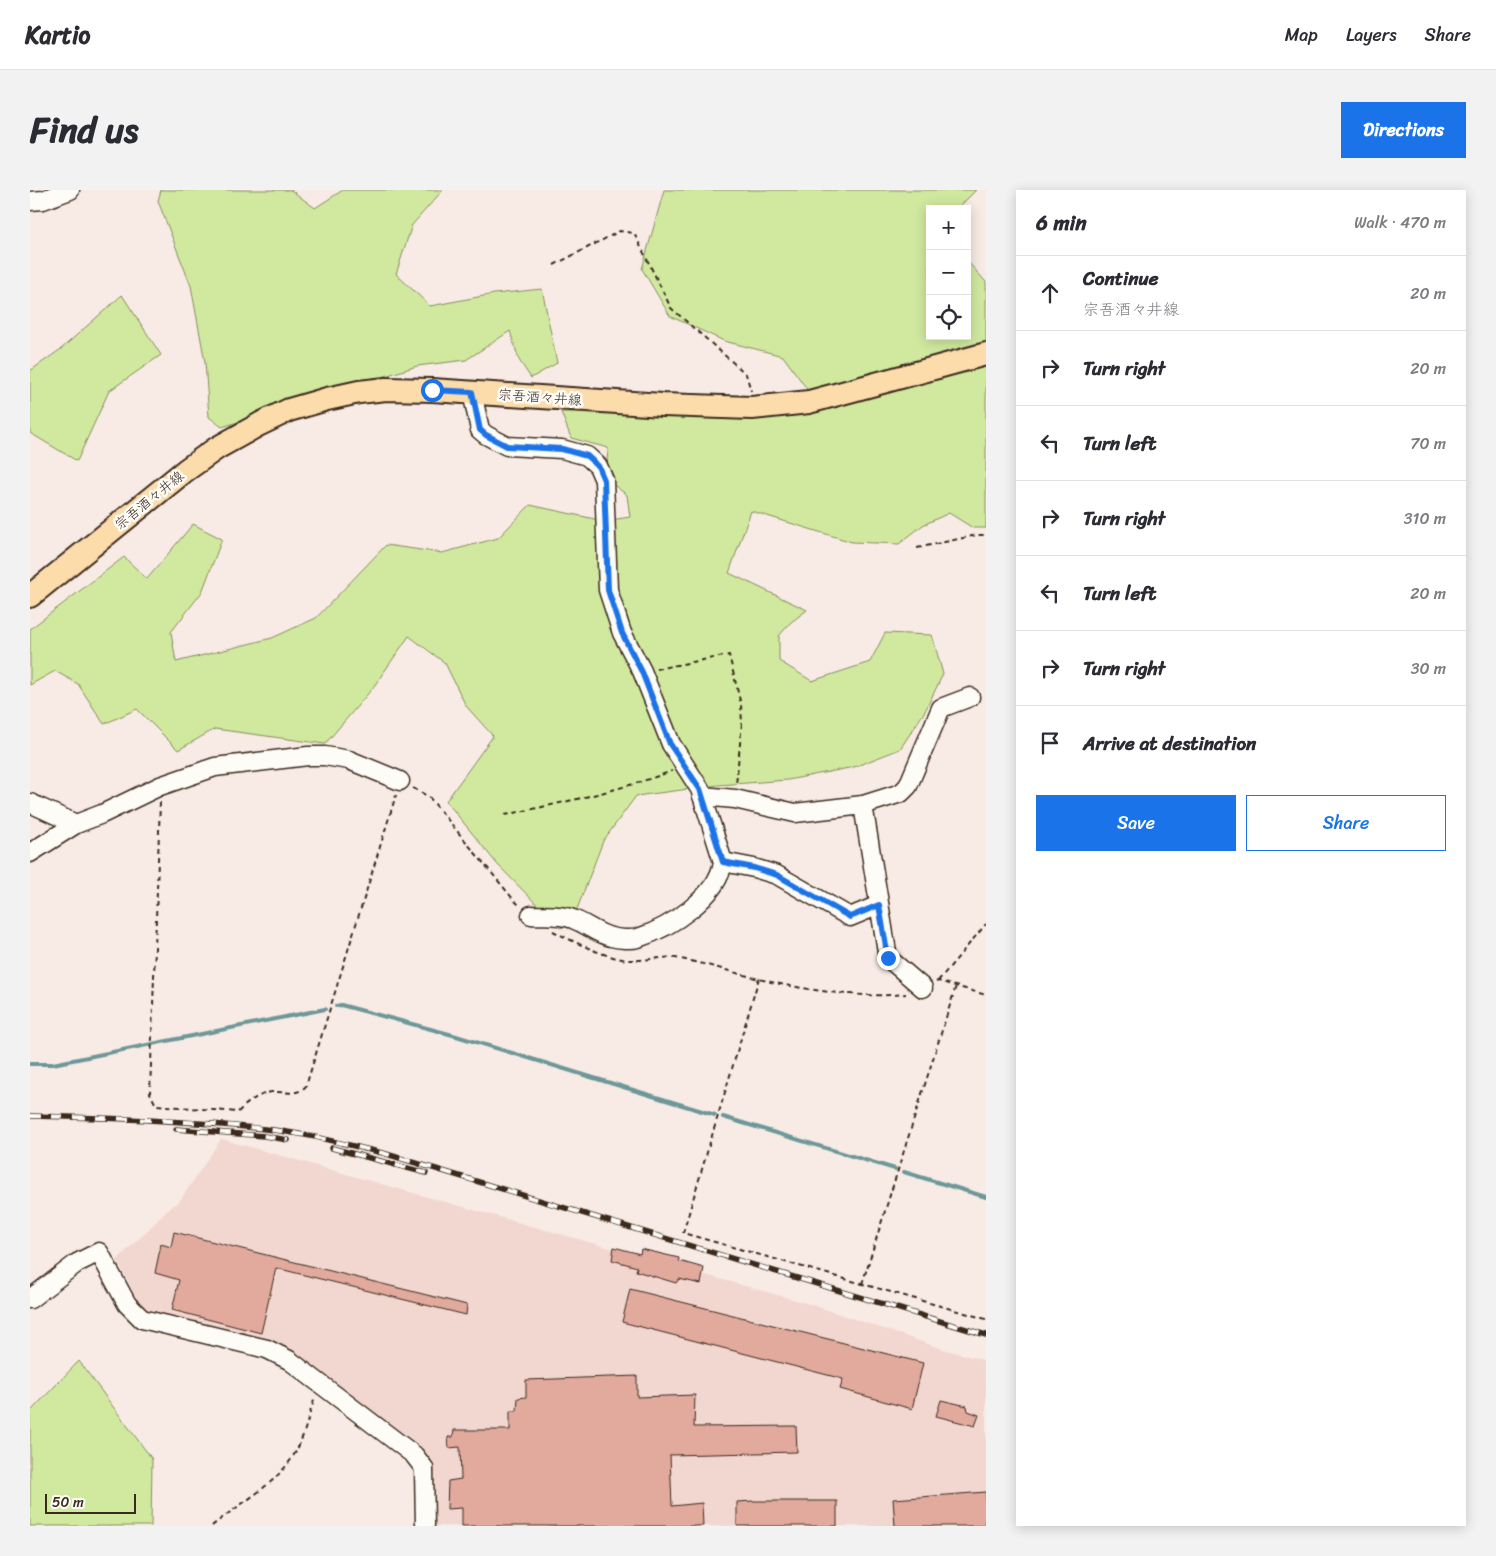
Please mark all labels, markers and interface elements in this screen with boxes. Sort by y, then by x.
text: Kartio [25,14,90,56]
text: Map [1285,19,1318,51]
text: Layers [1346,19,1397,51]
text: Share [1425,19,1471,51]
text: Find us [30,99,138,161]
button: Directions [1341,102,1466,158]
text: 6 min [1036,204,1087,242]
map controls [926,205,971,340]
button: + [926,205,971,250]
text: Walk · 470 m [1354,208,1446,237]
button: − [926,250,971,295]
text: Continue [1083,262,1159,295]
icon: ahead [1036,279,1064,307]
text: 20 m [1410,279,1446,308]
button: locate [926,295,971,340]
text: 宗吾酒々井線 [1083,295,1179,324]
text: Turn right [1083,352,1165,385]
icon: right [1036,354,1064,382]
text: 20 m [1410,354,1446,383]
route start [421,379,444,402]
street label: 宗吾酒々井線 [497,382,583,413]
text: Turn left [1083,427,1156,460]
icon: left [1036,429,1064,457]
text: 70 m [1410,429,1446,458]
street label: 宗吾酒々井線 [109,464,190,537]
text: Turn right [1083,502,1165,535]
icon: right [1036,504,1064,532]
text: 310 m [1404,504,1446,533]
text: Turn left [1083,577,1156,610]
icon: left [1036,579,1064,607]
text: 20 m [1410,579,1446,608]
text: Turn right [1083,652,1165,685]
icon: right [1036,654,1064,682]
text: 30 m [1411,654,1446,683]
text: Arrive at destination [1083,727,1256,760]
icon: arrive [1036,729,1064,757]
button: Save [1036,795,1236,851]
button: Share [1246,795,1446,851]
route end [877,947,900,970]
text: 50 m [52,1490,84,1515]
scale bar [45,1491,136,1514]

